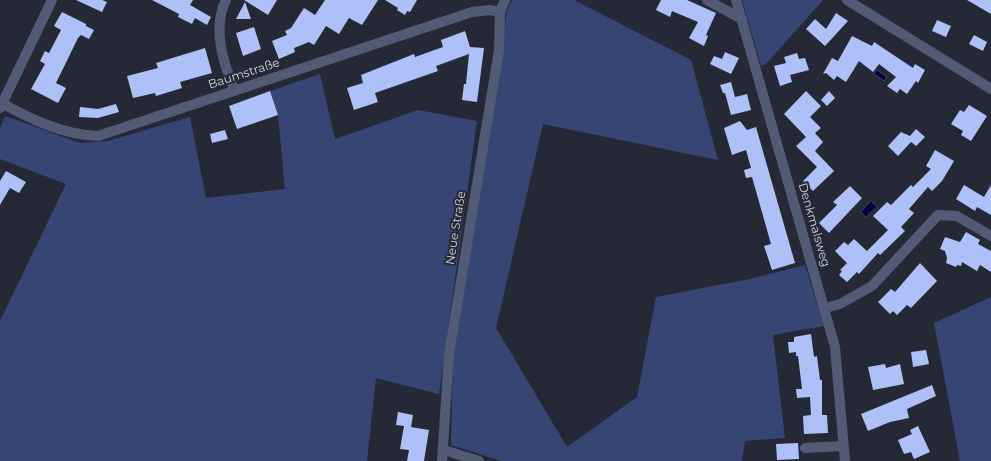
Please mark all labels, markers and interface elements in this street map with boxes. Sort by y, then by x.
street label: Baumstraße [206,56,282,92]
street label: Denkmalsweg [795,181,833,269]
street label: Neue Straße [443,190,469,266]

